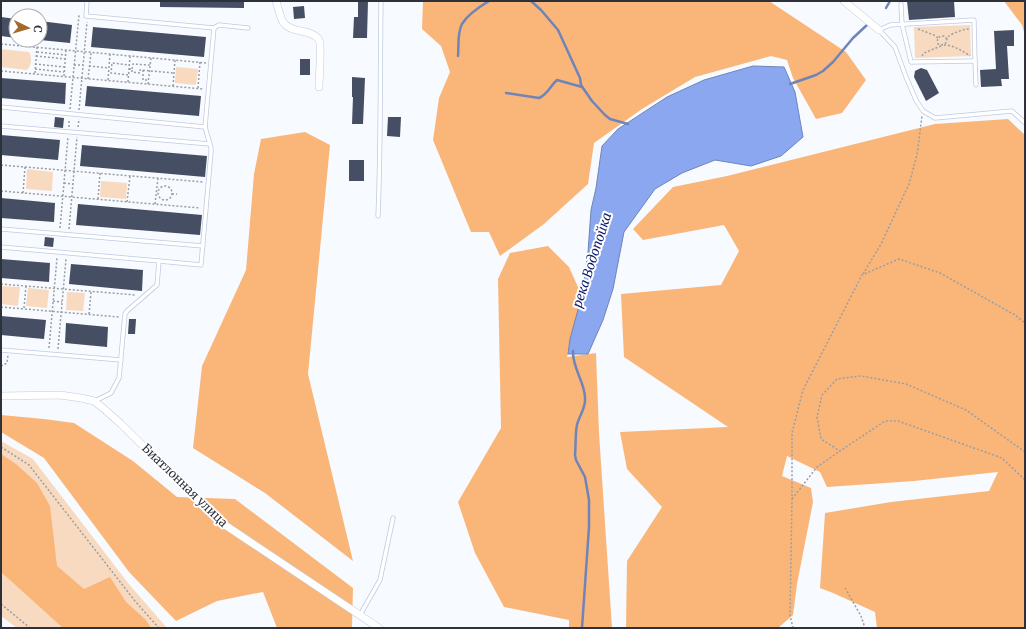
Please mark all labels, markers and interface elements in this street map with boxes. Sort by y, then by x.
north arrow [8,8,48,48]
text: С [31,25,45,33]
water label: река Водопойка [569,210,615,310]
street label: Биатлонная улица [139,440,231,530]

